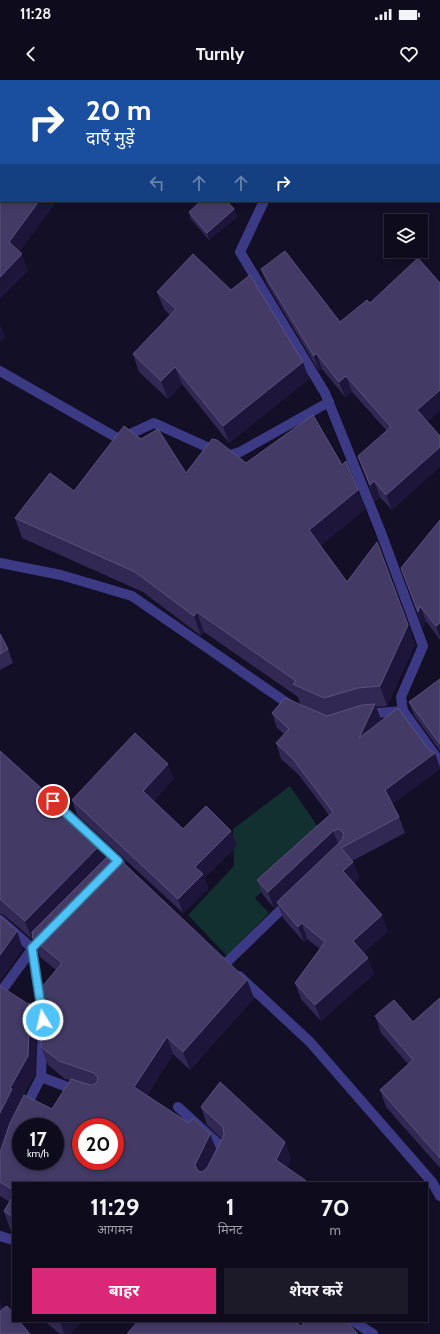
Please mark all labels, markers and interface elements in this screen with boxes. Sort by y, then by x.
text: 11:28 [20,5,51,23]
icon: back [20,43,42,65]
text: Turnly [196,43,244,65]
icon: heart [398,43,420,65]
text: 20 m [86,93,151,127]
icon: right [20,96,72,148]
text: दाएँ मुड़ें [86,127,135,149]
icon: left [146,172,168,194]
icon: ahead [188,172,210,194]
icon: ahead [230,172,252,194]
icon: right [272,172,294,194]
map controls [384,214,428,258]
button: layers [384,214,428,258]
pin [36,784,70,818]
icon: arrive [42,790,64,812]
position arrow [22,999,64,1041]
speed limit sign: 20 [72,1118,124,1170]
text: 17 [29,1127,47,1151]
text: km/h [27,1147,49,1160]
text: 11:29 [90,1192,139,1221]
text: 1 [226,1192,235,1221]
text: 70 [321,1193,350,1222]
text: आगमन [97,1221,133,1237]
text: मिनट [218,1221,243,1237]
text: m [330,1222,341,1238]
button: बाहर [32,1268,216,1314]
button: शेयर करें [224,1268,408,1314]

